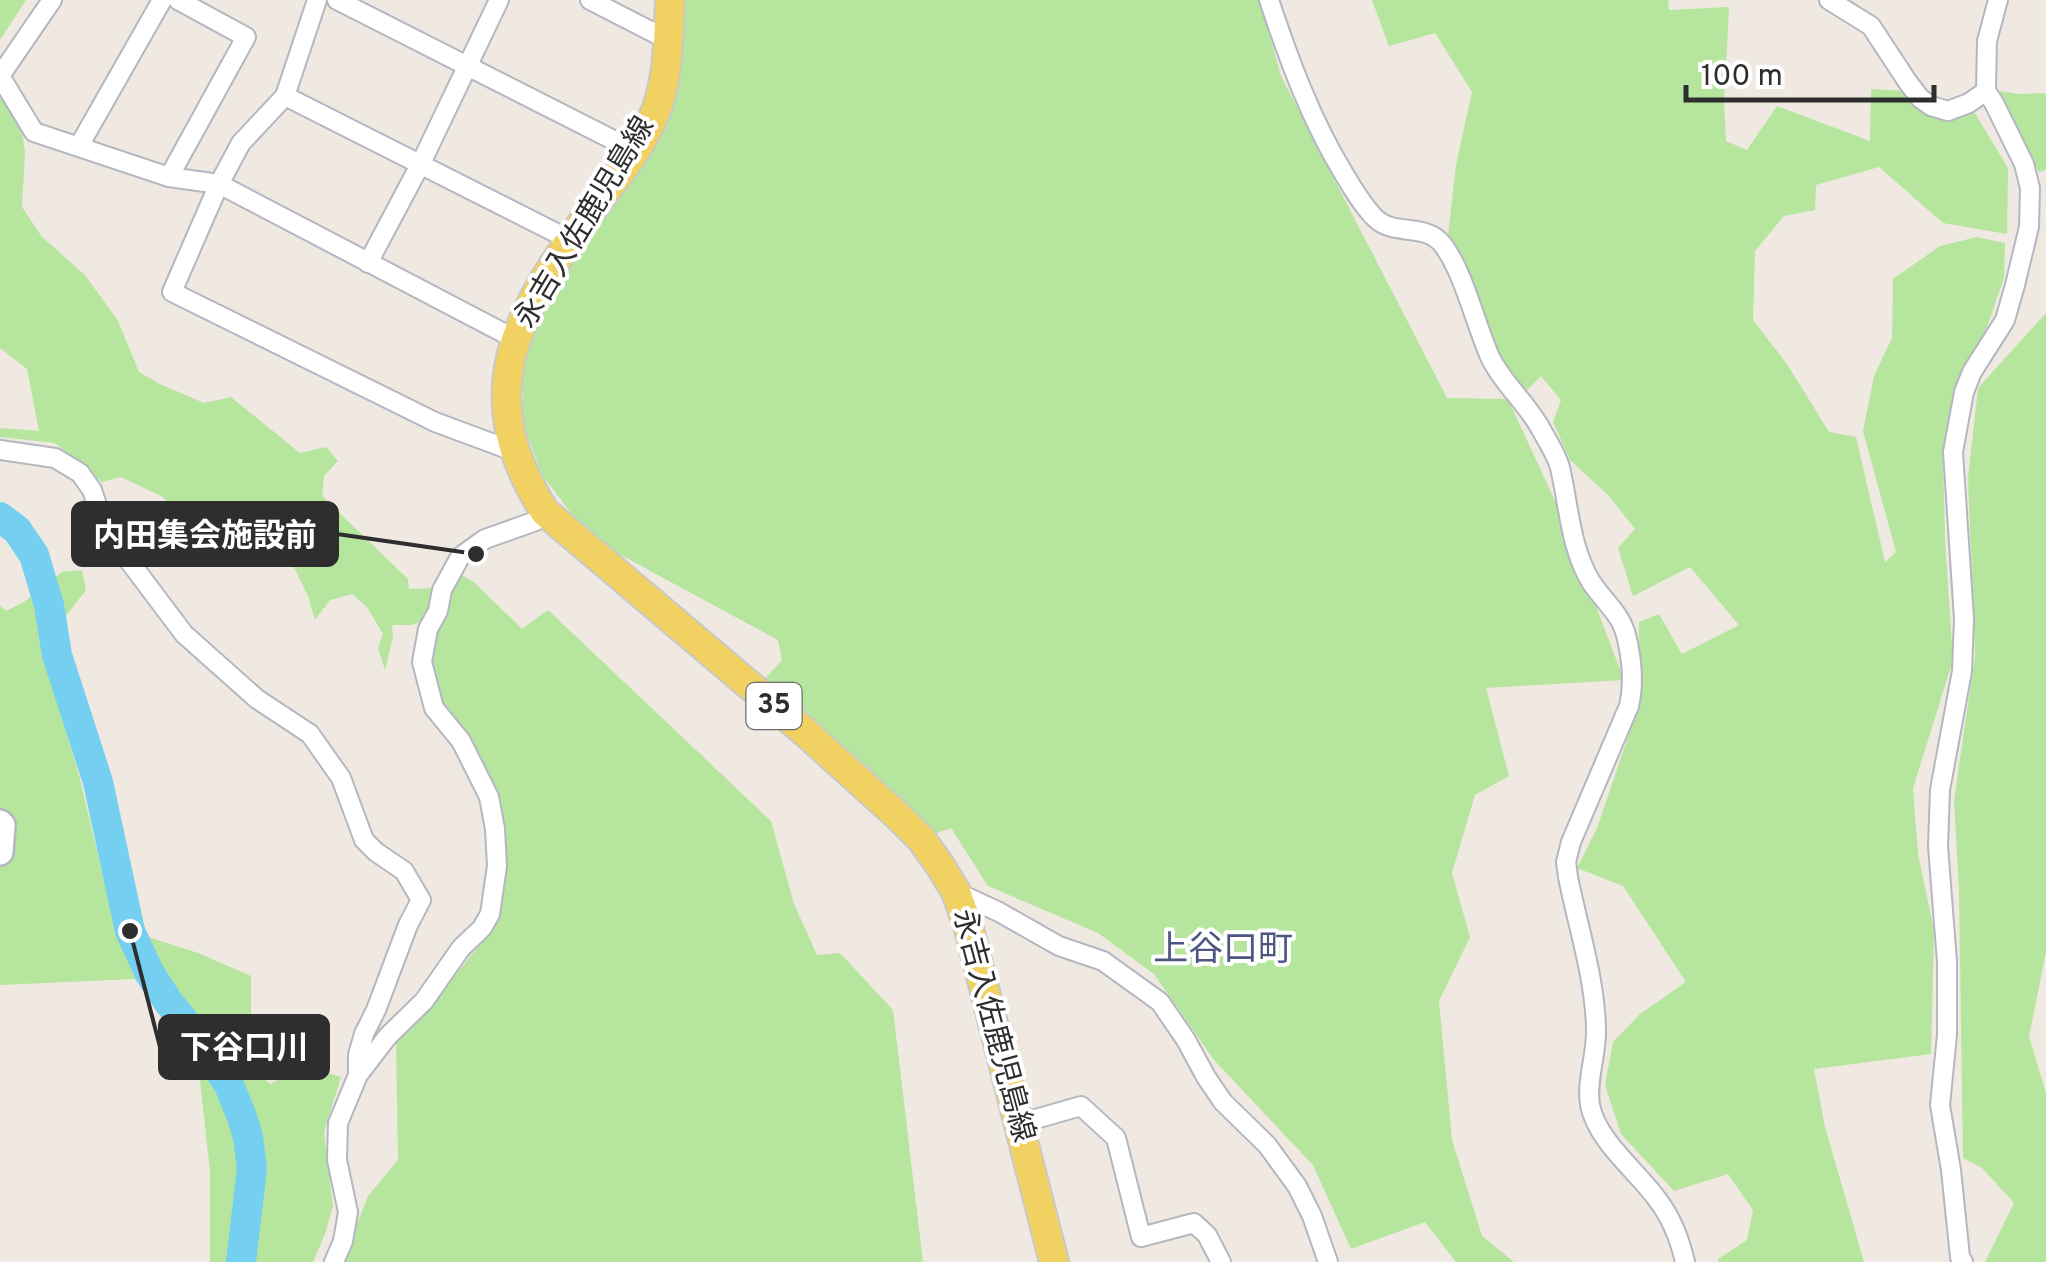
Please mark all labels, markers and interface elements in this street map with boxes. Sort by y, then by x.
scale bar [1686,40,1934,102]
text: 100 m [1701,59,1783,96]
street label: 永吉入佐鹿児島線 [508,111,664,335]
callout: 内田集会施設前 [73,503,337,565]
text: 内田集会施設前 [93,518,317,558]
road number: 35 [746,683,802,729]
street label: 永吉入佐鹿児島線 [943,905,1041,1147]
district label: 上谷口町 [1153,929,1293,973]
callout: 下谷口川 [160,1016,328,1078]
text: 下谷口川 [180,1030,308,1070]

